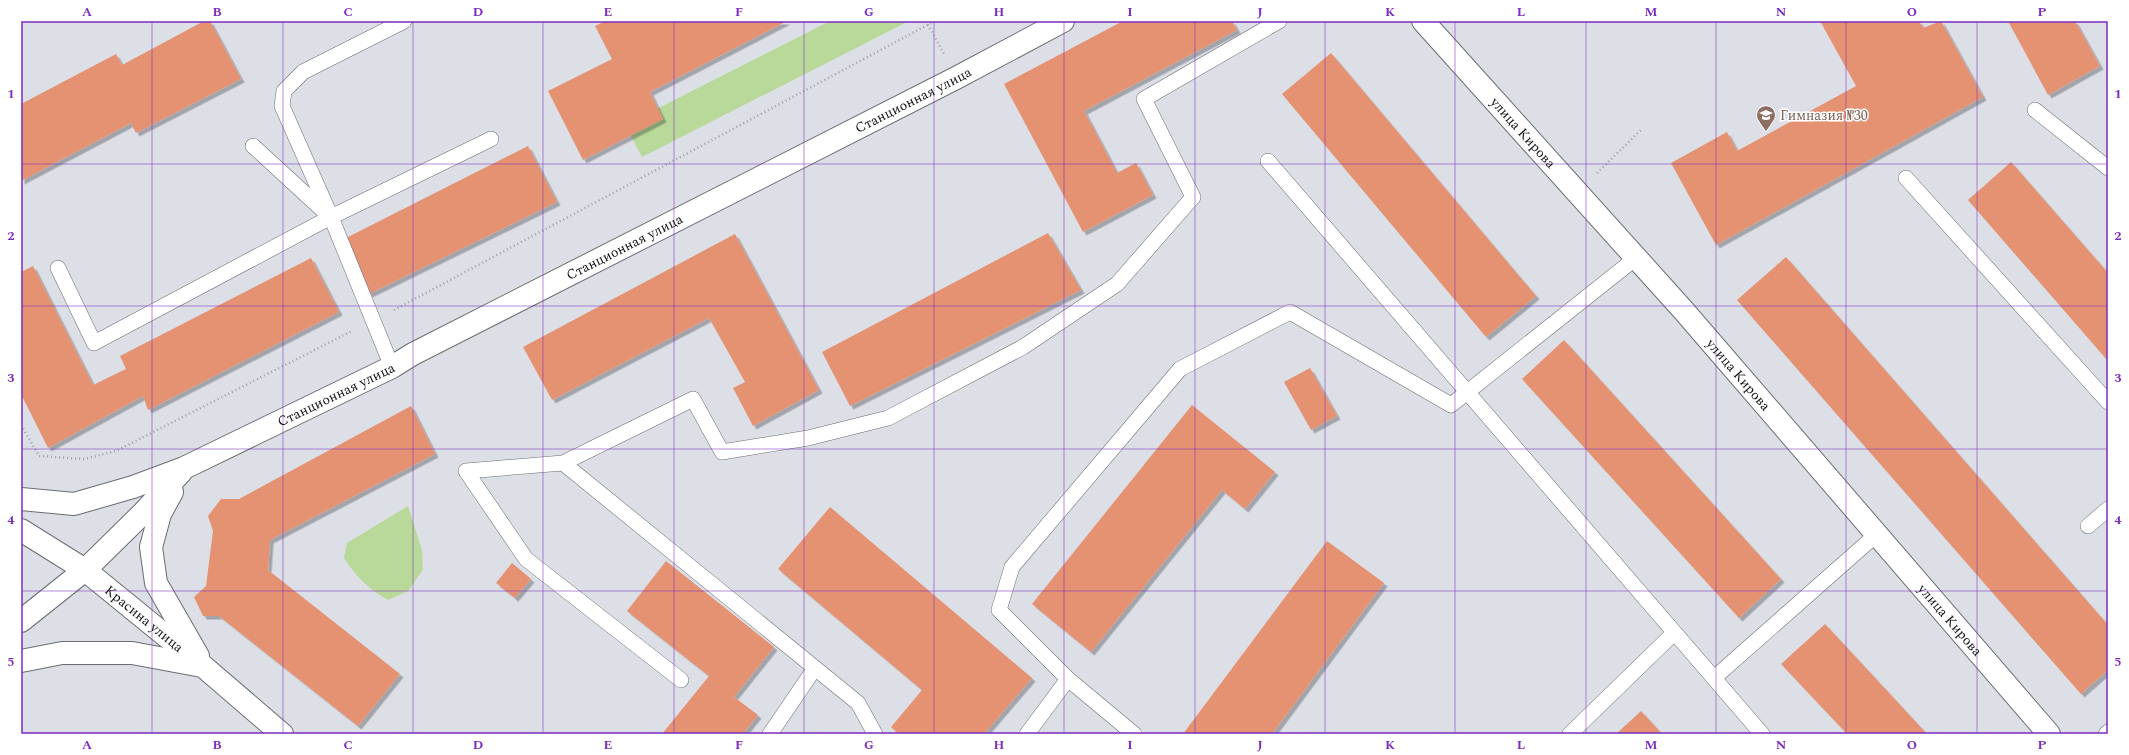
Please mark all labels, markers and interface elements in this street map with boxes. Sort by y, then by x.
text: A [82,2,92,22]
text: B [212,2,222,22]
text: C [343,2,353,22]
text: D [473,2,483,22]
text: E [604,2,613,22]
text: F [735,2,743,22]
text: G [864,2,874,22]
text: H [994,2,1005,22]
text: I [1127,2,1133,22]
text: J [1257,2,1263,22]
text: K [1385,2,1395,22]
text: L [1517,2,1525,22]
text: M [1645,2,1658,22]
text: N [1776,2,1787,22]
text: O [1907,2,1917,22]
text: P [2038,2,2047,22]
street label: Станционная улица [851,61,975,138]
text: 1 [7,84,15,104]
text: 1 [2114,84,2122,104]
street label: улица Кирова [1485,91,1561,173]
school or university icon: Гимназия №30 [1755,104,1777,132]
place label: Гимназия №30 [1780,105,1868,126]
street label: Станционная улица [562,208,686,285]
text: 2 [7,226,15,246]
text: 2 [2114,226,2122,246]
street label: улица Кирова [1701,333,1776,415]
street label: Станционная улица [274,357,398,432]
text: 3 [7,368,15,388]
text: 3 [2114,368,2122,388]
text: 4 [7,510,15,530]
text: 4 [2114,510,2122,530]
street label: улица Кирова [1913,578,1988,661]
street label: Красина улица [100,580,188,657]
text: 5 [7,652,15,672]
text: 5 [2114,652,2122,672]
text: A [82,735,92,755]
text: B [212,735,222,755]
text: C [343,735,353,755]
text: D [473,735,483,755]
text: E [604,735,613,755]
text: F [735,735,743,755]
text: G [864,735,874,755]
text: H [994,735,1005,755]
text: I [1127,735,1133,755]
text: J [1257,735,1263,755]
text: K [1385,735,1395,755]
text: L [1517,735,1525,755]
text: M [1645,735,1658,755]
text: N [1776,735,1787,755]
text: O [1907,735,1917,755]
text: P [2038,735,2047,755]

